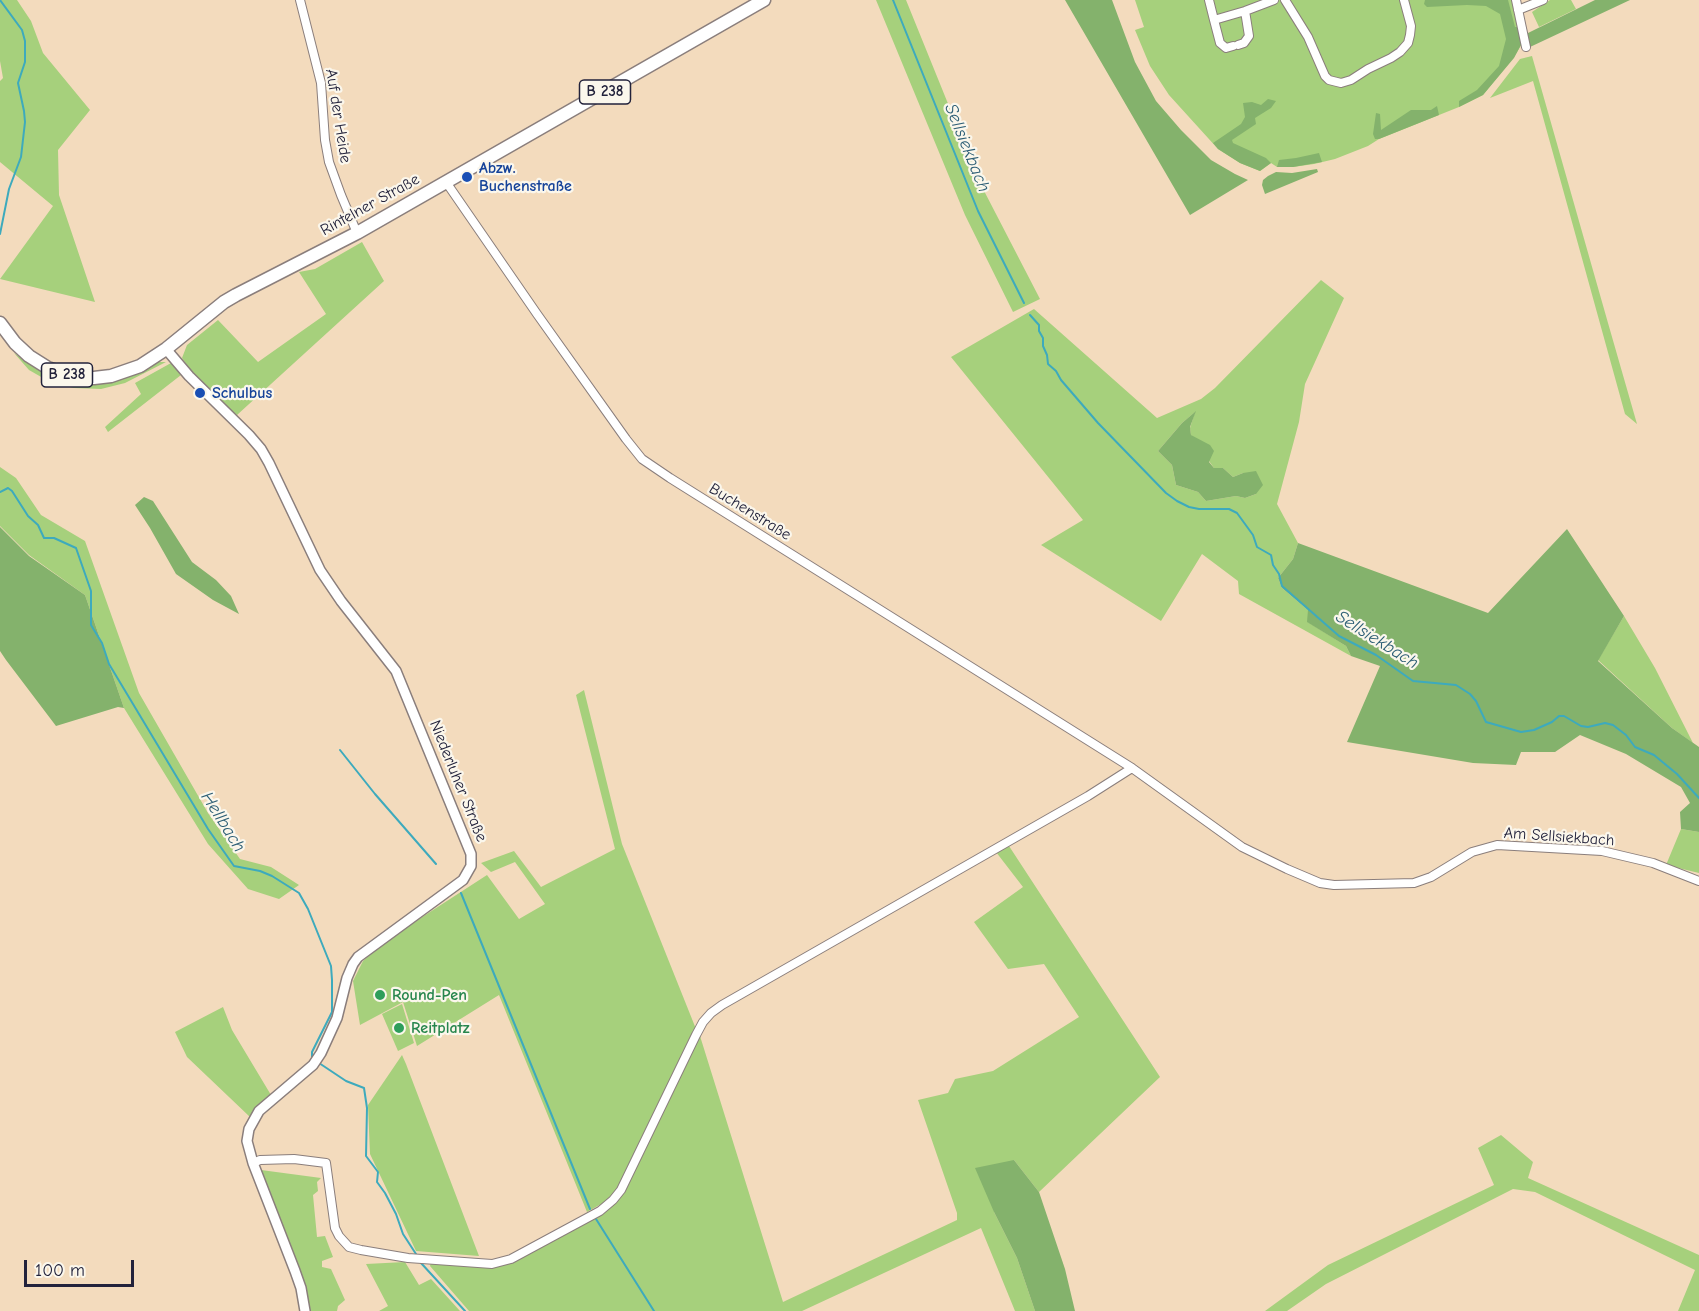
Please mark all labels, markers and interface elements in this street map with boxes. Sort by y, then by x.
street label: Auf der Heide [321,67,355,165]
road number: B 238 [580,80,630,104]
water label: Sellsiekbach [939,101,995,195]
place label: Abzw. Buchenstraße [479,158,572,196]
street label: Rintelner Straße [317,170,423,240]
marker: Abzw. Buchenstraße [460,170,474,184]
road number: B 238 [42,363,92,387]
place label: Schulbus [212,383,272,403]
marker: Schulbus [193,386,207,400]
street label: Buchenstraße [705,479,795,545]
water label: Sellsiekbach [1332,606,1422,674]
street label: Niederluher Straße [425,718,491,844]
water label: Hellbach [196,788,250,856]
street label: Am Sellsiekbach [1503,824,1615,850]
place label: Round-Pen [392,985,467,1005]
marker: Round-Pen [373,988,387,1002]
place label: Reitplatz [411,1018,470,1038]
marker: Reitplatz [392,1021,406,1035]
scale bar [27,1248,136,1286]
text: 100 m [35,1260,85,1281]

